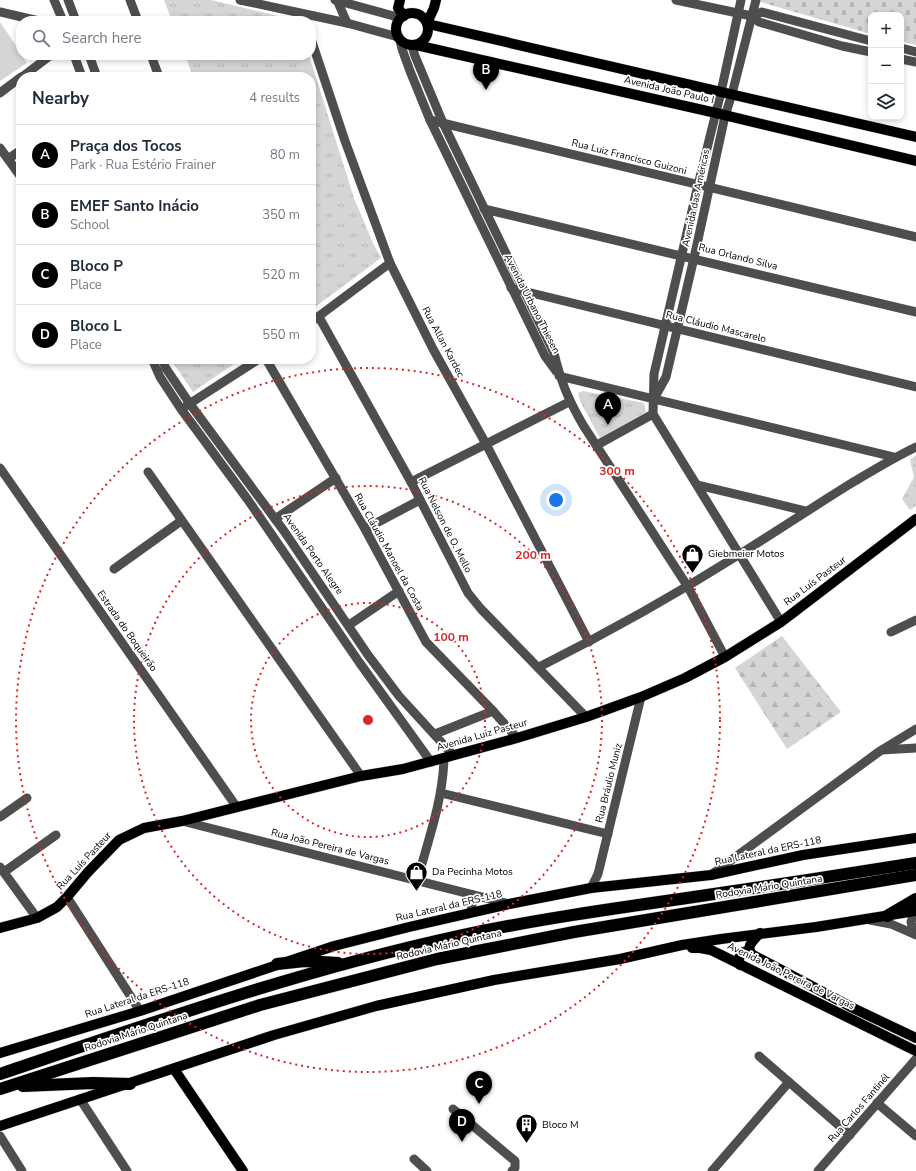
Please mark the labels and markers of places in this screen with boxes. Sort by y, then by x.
pin: B [473,57,499,90]
pin: A [595,392,621,425]
shop icon: Giebmeier Motos [679,541,705,574]
place label: Giebmeier Motos [708,547,784,561]
centre of rings [361,713,375,727]
shop icon: Da Pecinha Motos [404,859,430,892]
place label: Da Pecinha Motos [432,865,513,879]
pin: C [466,1071,492,1104]
pin: D [449,1109,475,1142]
building icon: Bloco M [513,1112,539,1145]
place label: Bloco M [542,1118,578,1132]

